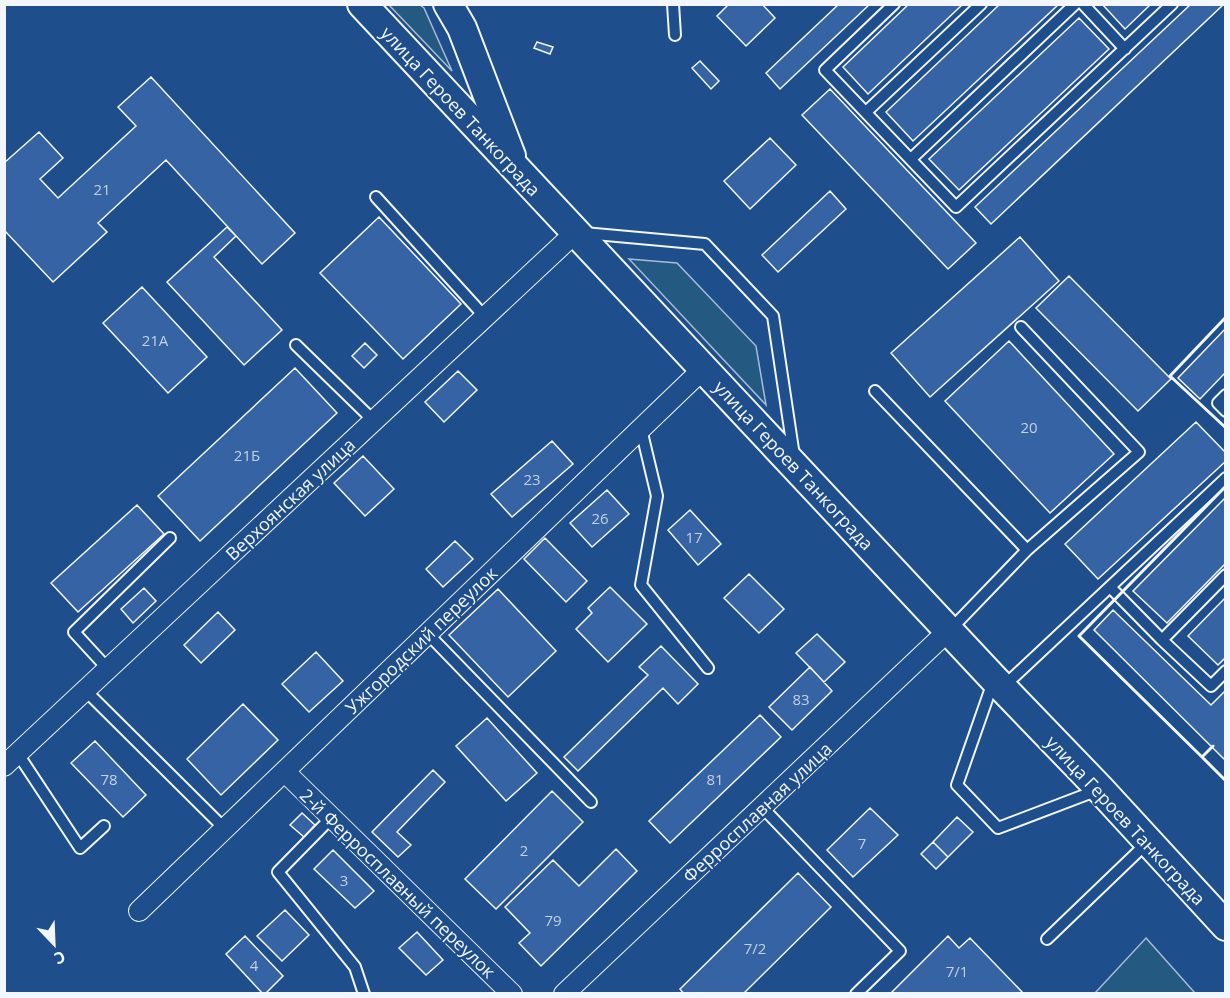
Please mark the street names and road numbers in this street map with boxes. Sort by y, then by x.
street label: улица Героев Танкограда [376,21,546,201]
street label: улица Героев Танкограда [709,375,879,555]
street label: Верхоянская улица [220,433,360,565]
street label: Ужгородский переулок [340,561,503,719]
street label: улица Героев Танкограда [1041,730,1211,910]
street label: Ферросплавная улица [677,736,837,888]
street label: 2-й Ферросплавный переулок [295,783,501,983]

